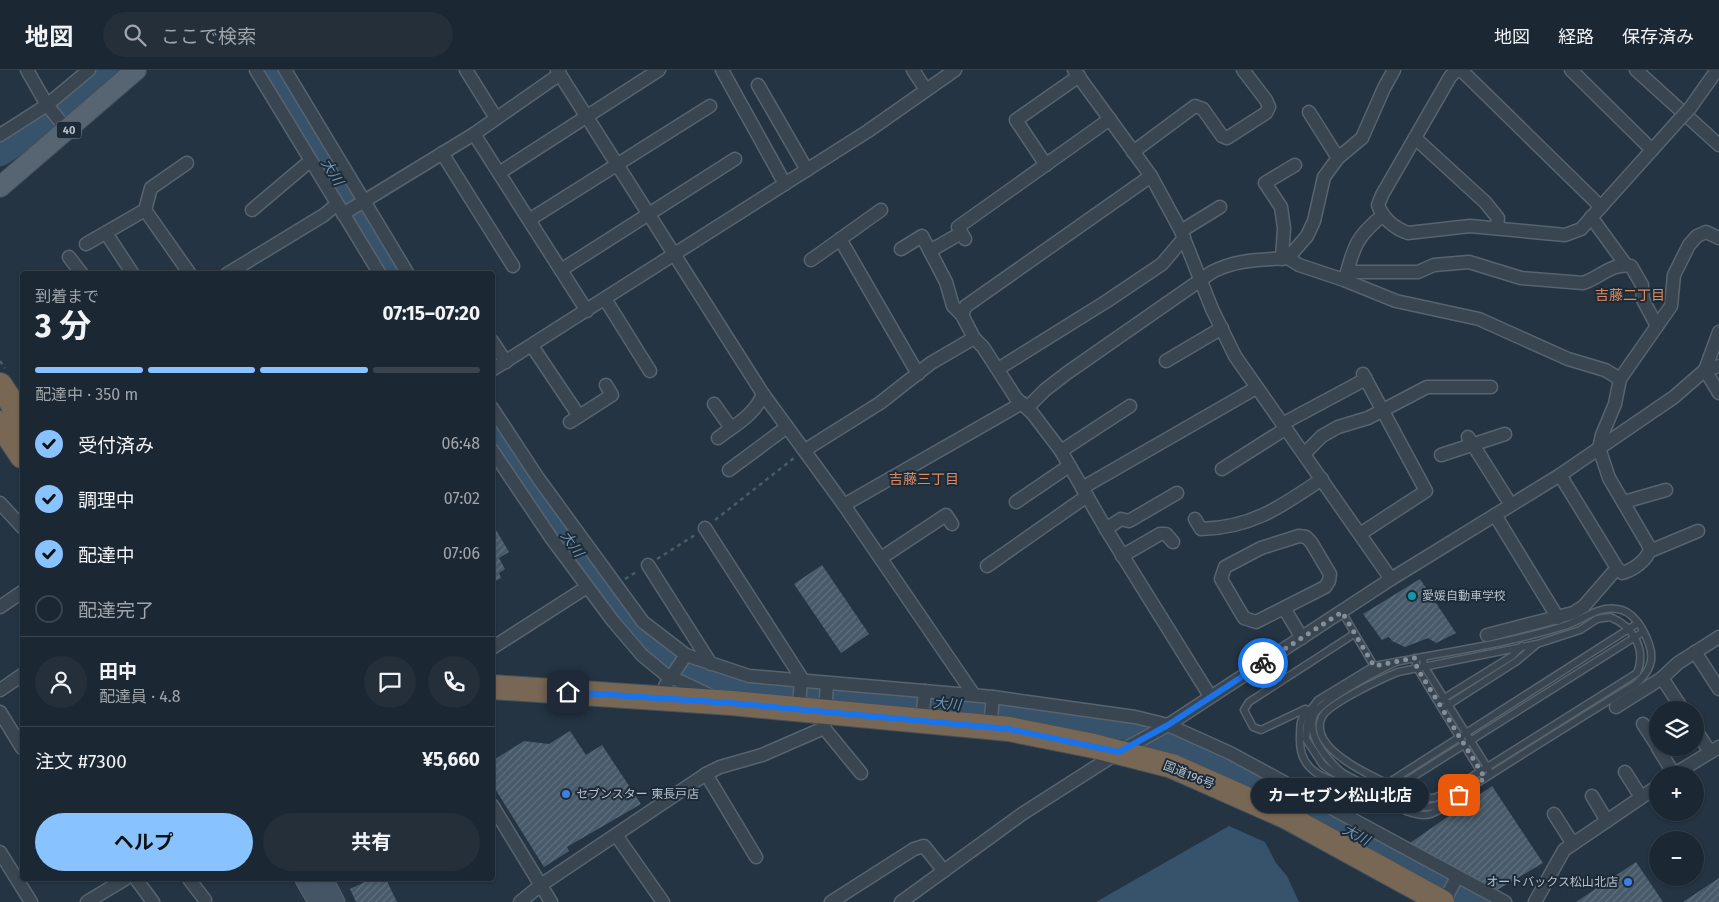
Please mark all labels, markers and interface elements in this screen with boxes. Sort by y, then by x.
search box [103,12,453,57]
icon: search [121,21,149,49]
text: 地図 [25,23,73,51]
text: ここで検索 [161,25,256,48]
text: 地図 [1494,26,1530,48]
text: 経路 [1558,26,1594,48]
text: 保存済み [1622,26,1694,48]
road number: 40 [56,122,82,138]
water label: 大川 [317,156,348,190]
text: 到着まで [35,287,99,306]
district label: 吉藤二丁目 [1595,287,1665,304]
text: 07:15–07:20 [382,302,480,325]
text: 3 分 [35,307,91,345]
text: 配達中 · 350 m [35,385,138,404]
icon: check [35,430,63,458]
text: 受付済み [78,434,154,457]
text: 06:48 [441,434,480,453]
district label: 吉藤三丁目 [889,471,959,488]
icon: check [35,485,63,513]
text: 調理中 [78,489,135,512]
text: 07:02 [444,489,480,508]
water label: 大川 [557,528,588,562]
icon: check [35,540,63,568]
text: 配達中 [78,544,135,567]
text: 07:06 [443,544,480,563]
place label: 愛媛自動車学校 [1422,589,1506,603]
marker: 愛媛自動車学校 [1406,590,1418,602]
text: 配達完了 [78,599,154,622]
courier [1238,638,1288,688]
icon: bike [1249,649,1277,677]
button: person [35,656,87,708]
button: chat [364,656,416,708]
button: phone [428,656,480,708]
text: 田中 [99,660,137,683]
pin [547,671,589,713]
icon: home [554,678,582,706]
text: 配達員 · 4.8 [99,687,181,706]
water label: 大川 [932,694,964,714]
map controls [1649,701,1704,886]
button: layers [1649,701,1704,756]
text: ¥5,660 [422,748,480,771]
text: 注文 #7300 [35,750,127,773]
street label: 国道196号 [1161,758,1217,792]
button: + [1649,766,1704,821]
pin [1438,774,1480,816]
callout: カーセブン松山北店 [1252,778,1429,812]
icon: bag [1445,781,1473,809]
text: カーセブン松山北店 [1268,786,1412,805]
place label: セブンスター 東長戸店 [576,787,699,801]
marker: セブンスター 東長戸店 [560,788,572,800]
button: ヘルプ [35,813,253,871]
button: 共有 [263,813,480,871]
water label: 大川 [1340,821,1374,850]
button: − [1649,831,1704,886]
place label: オートバックス松山北店 [1486,875,1618,889]
marker: オートバックス松山北店 [1622,876,1634,888]

